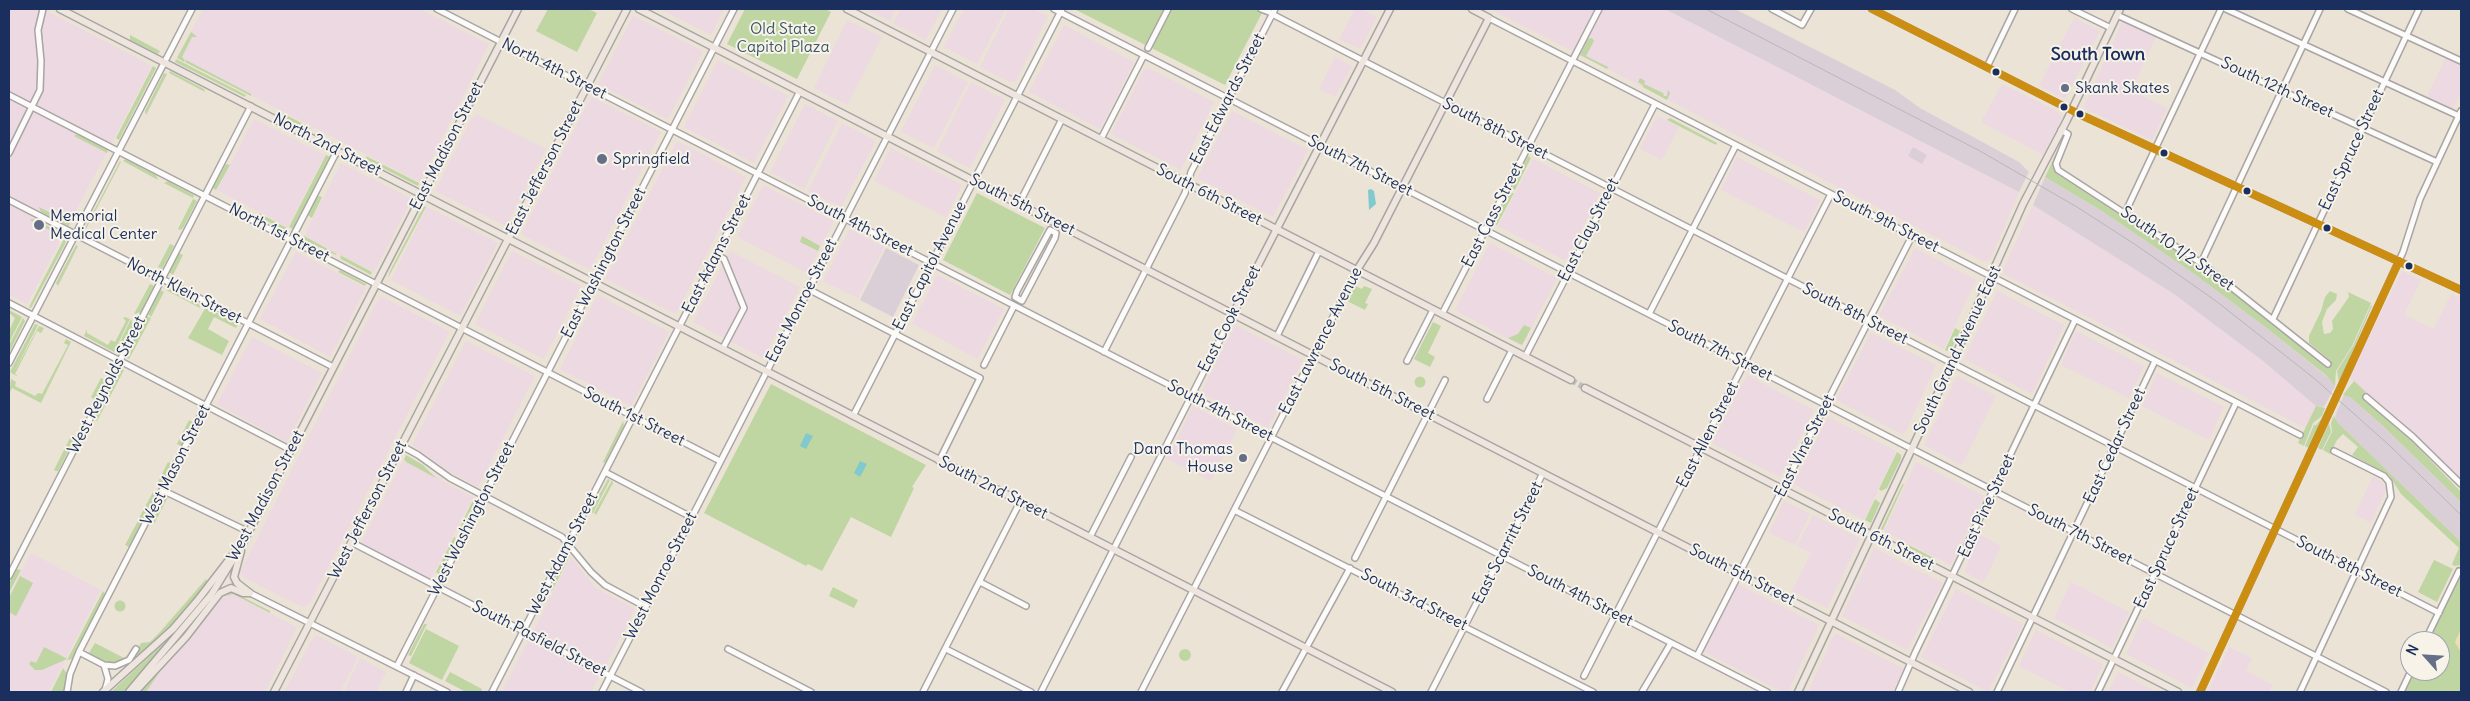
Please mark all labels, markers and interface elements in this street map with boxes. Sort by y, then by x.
park label: Old State Capitol Plaza [736,19,830,57]
street label: East Edwards Street [1187,30,1269,168]
street label: North 4th Street [498,34,610,104]
district label: South Town [2051,44,2145,66]
street label: South 12th Street [2218,54,2336,122]
unlabelled marker [1991,67,2001,77]
street label: East Madison Street [406,78,488,214]
place label: Skank Skates [2075,78,2170,98]
marker: Skank Skates [2059,82,2071,94]
street label: East Spruce Street [2315,86,2389,214]
street label: South 8th Street [1439,94,1551,164]
street label: East Jefferson Street [503,97,587,239]
unlabelled marker [2059,102,2069,112]
street label: North 2nd Street [270,109,384,181]
unlabelled marker [2075,109,2085,119]
street label: South 7th Street [1305,131,1415,201]
unlabelled marker [2159,148,2169,158]
place label: Springfield [613,149,690,169]
marker: Springfield [595,152,609,166]
street label: East Cass Street [1458,159,1528,271]
street label: South 6th Street [1153,160,1265,230]
street label: South 5th Street [966,170,1078,240]
street label: East Clay Street [1555,175,1623,285]
street label: East Washington Street [558,185,650,341]
unlabelled marker [2242,186,2252,196]
street label: South 9th Street [1830,187,1942,257]
street label: East Adams Street [679,191,755,317]
street label: South 4th Street [804,191,916,261]
street label: East Capitol Avenue [889,198,971,334]
street label: North 1st Street [225,199,333,267]
street label: South 10 1/2 Street [2117,203,2237,295]
place label: Memorial Medical Center [50,206,157,244]
marker: Memorial Medical Center [32,218,46,232]
unlabelled marker [2322,223,2332,233]
street label: East Monroe Street [762,236,842,366]
street label: North Klein Street [123,254,245,328]
unlabelled marker [2404,261,2414,271]
street label: East Cook Street [1195,262,1265,376]
street label: South Grand Avenue East [1911,263,2005,437]
street label: East Lawrence Avenue [1275,264,1367,418]
street label: South 8th Street [1799,279,1911,349]
street label: West Reynolds Street [64,313,150,457]
street label: South 7th Street [1665,316,1775,386]
street label: South 5th Street [1326,355,1438,425]
street label: South 4th Street [1164,376,1276,446]
street label: East Allen Street [1673,379,1743,491]
street label: South 1st Street [580,383,688,451]
street label: East Cedar Street [2080,385,2150,507]
street label: East Vine Street [1771,391,1839,501]
street label: West Mason Street [137,401,215,529]
street label: West Madison Street [223,427,309,565]
street label: West Jefferson Street [325,437,411,583]
street label: West Washington Street [425,439,519,599]
place label: Dana Thomas House [1133,439,1233,477]
street label: East Pine Street [1955,451,2019,561]
street label: South 2nd Street [935,452,1051,524]
marker: Dana Thomas House [1237,452,1249,464]
street label: East Scarritt Street [1469,479,1547,607]
street label: East Spruce Street [2130,484,2204,612]
street label: West Adams Street [524,489,602,619]
street label: South 7th Street [2025,500,2135,570]
street label: South 6th Street [1825,505,1937,575]
street label: West Monroe Street [621,509,701,643]
street label: South 8th Street [2293,532,2405,602]
street label: South 5th Street [1686,540,1798,610]
street label: South 4th Street [1524,561,1636,631]
street label: South 3rd Street [1358,565,1470,635]
street label: South Pasfield Street [469,597,609,681]
north arrow [2400,631,2450,681]
text: N [2402,642,2423,658]

